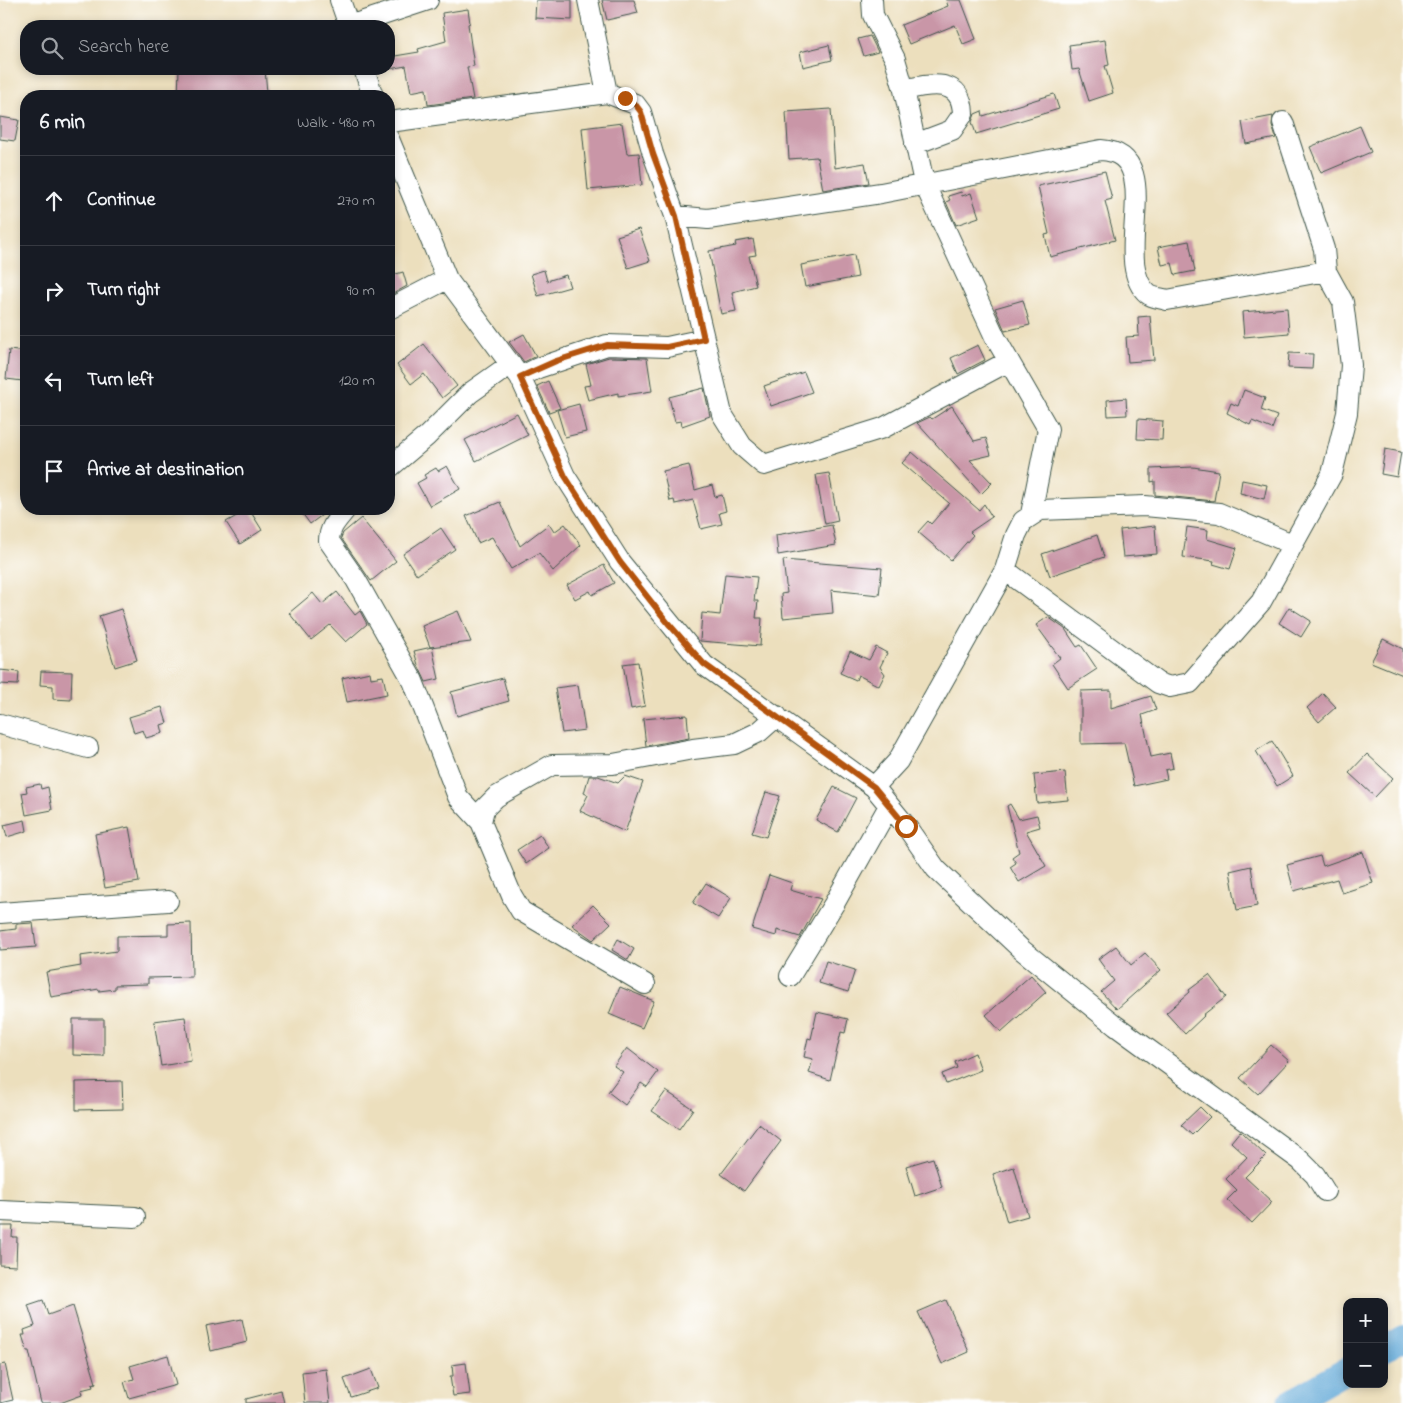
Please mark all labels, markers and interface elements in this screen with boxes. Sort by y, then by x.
search box [20,20,395,75]
icon: search [38,34,66,62]
text: Search here [78,34,169,61]
route end [614,87,637,110]
text: 6 min [40,108,85,138]
text: Walk · 480 m [297,111,375,135]
icon: ahead [40,187,68,215]
text: Continue [87,187,155,214]
text: 270 m [337,189,375,213]
icon: right [40,277,68,305]
text: Turn right [87,277,160,304]
text: 90 m [347,279,375,303]
icon: left [40,367,68,395]
text: Turn left [87,367,154,394]
text: 120 m [339,369,375,393]
icon: arrive [40,457,68,485]
text: Arrive at destination [87,457,244,484]
route start [895,815,918,838]
map controls [1343,1298,1388,1388]
button: + [1343,1298,1388,1343]
button: − [1343,1343,1388,1388]

